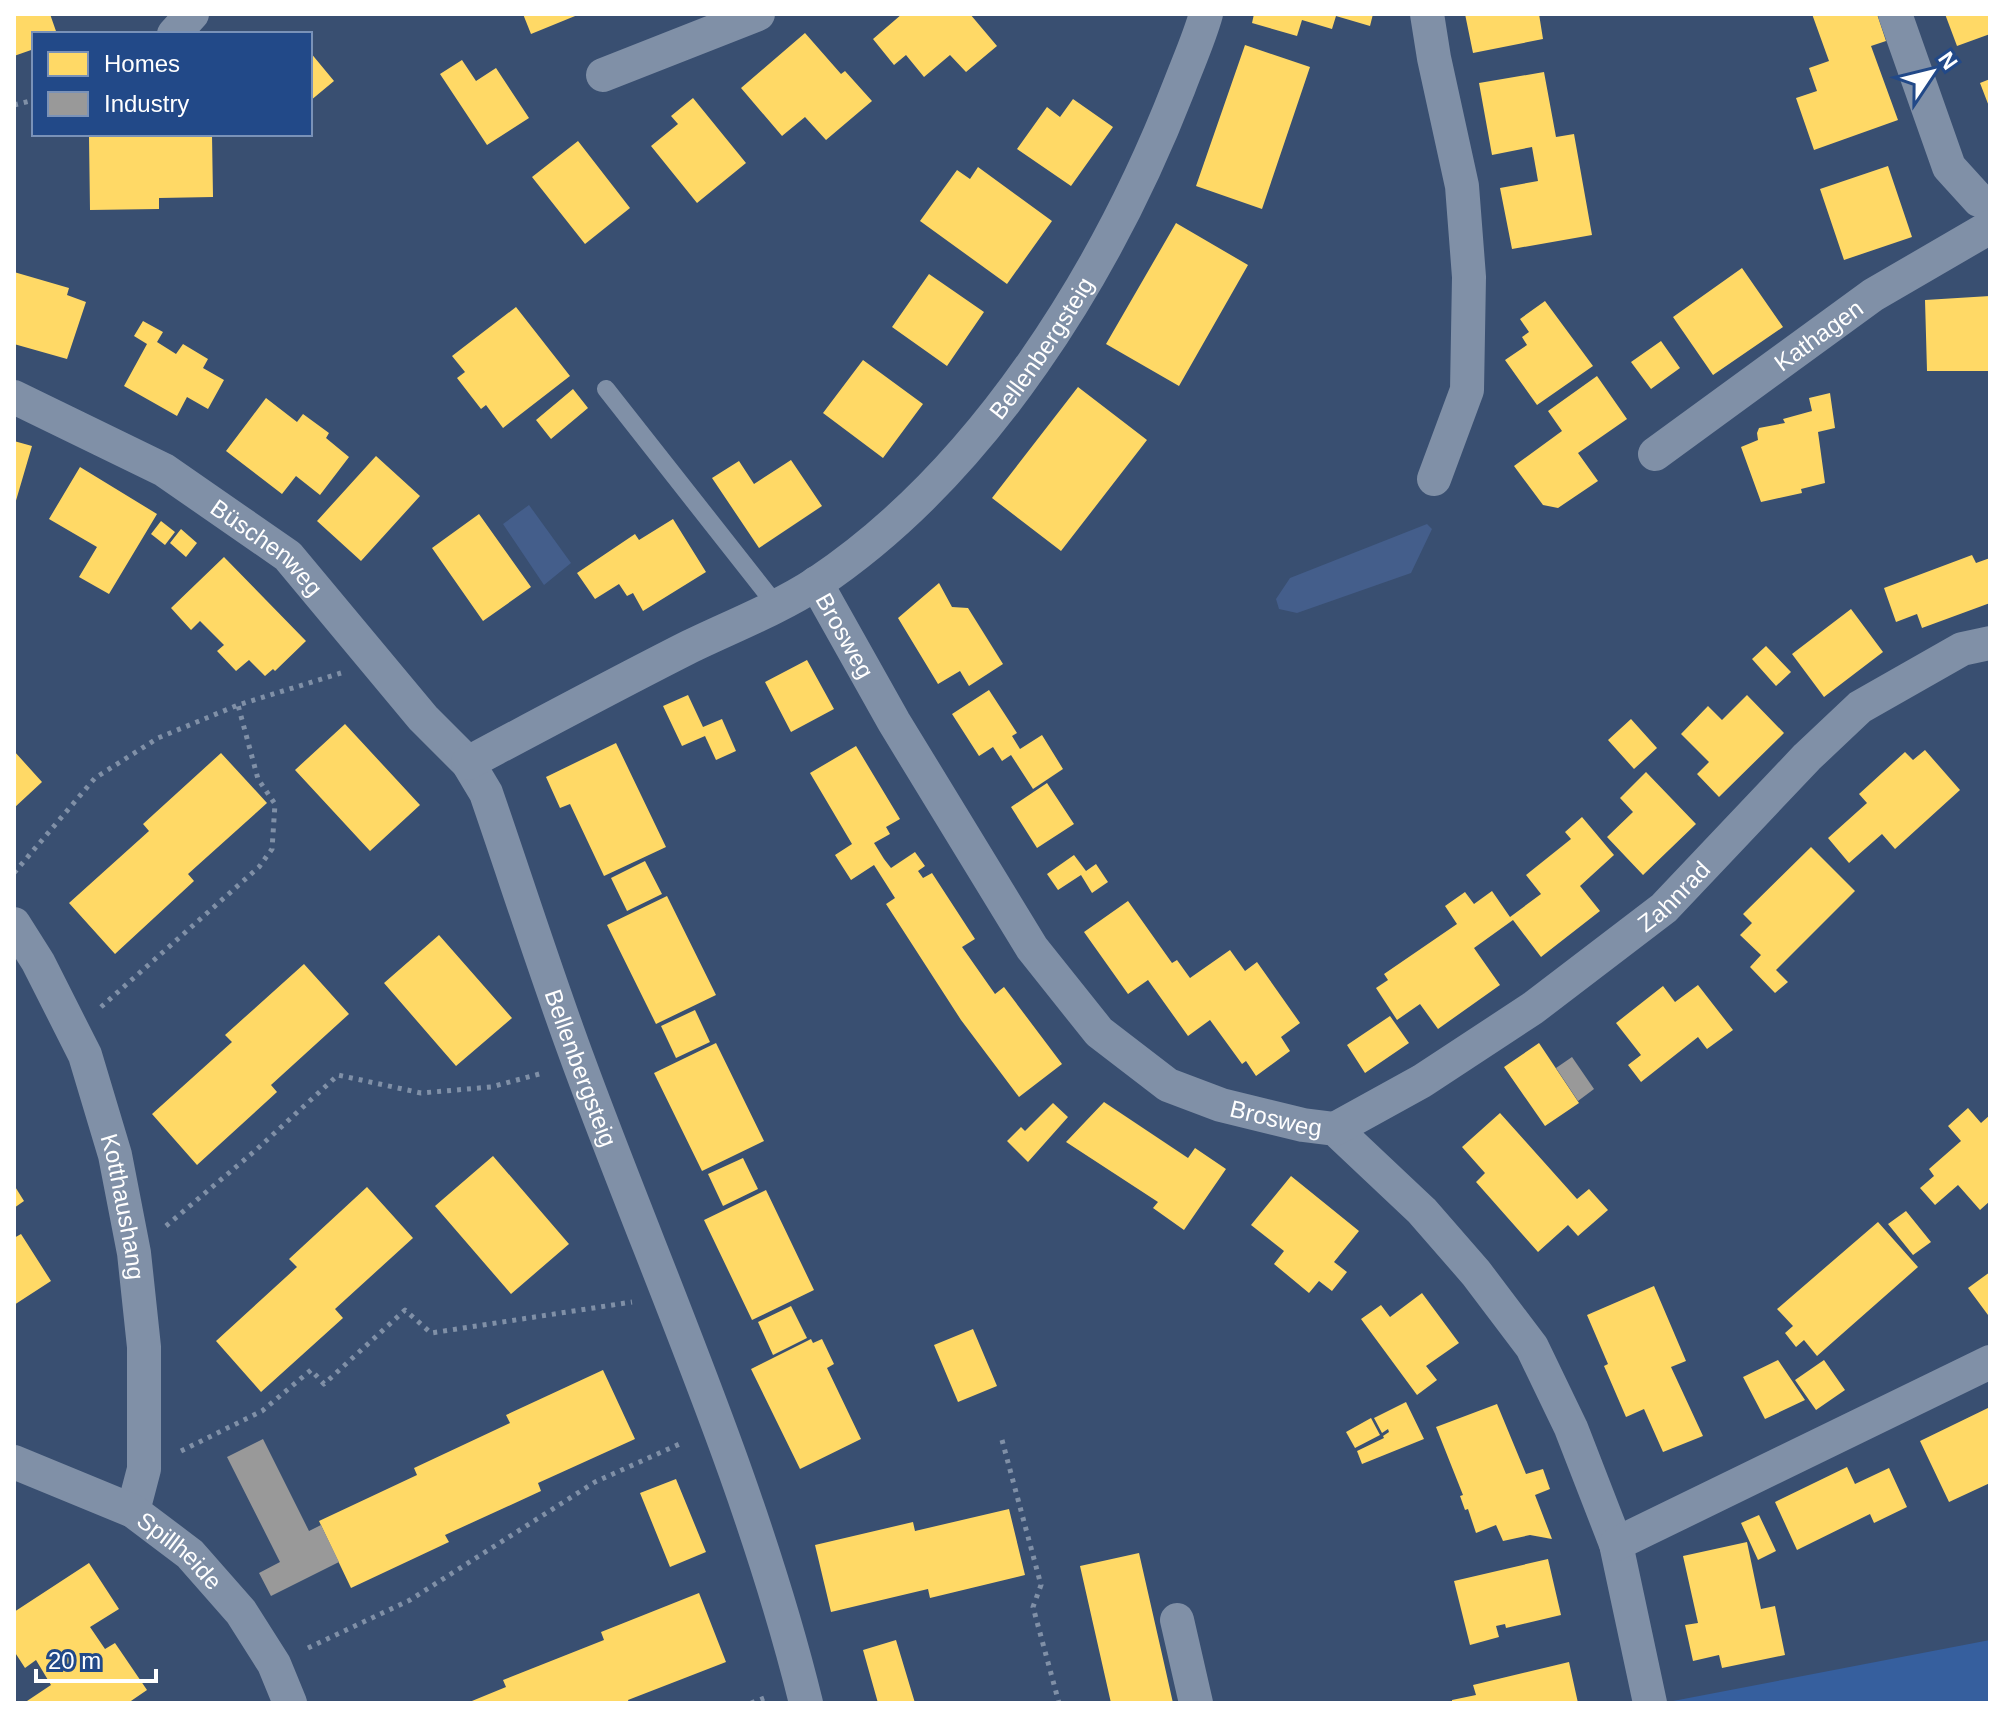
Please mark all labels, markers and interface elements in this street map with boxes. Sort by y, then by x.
legend [32,32,312,136]
north arrow [1892,32,1972,112]
text: N [1933,47,1963,74]
text: Homes [104,50,180,77]
text: Industry [104,90,189,117]
street label: Bellenbergsteig [983,272,1098,424]
street label: Kathagen [1769,294,1868,376]
street label: Büschenweg [206,493,328,601]
street label: Brosweg [811,588,880,683]
street label: Zahnrad [1632,855,1715,937]
street label: Bellenbergsteig [540,985,623,1150]
street label: Brosweg [1228,1094,1324,1141]
street label: Kotthaushang [96,1130,150,1281]
street label: Spillheide [132,1506,228,1594]
scale bar [36,1633,156,1683]
text: 20 m [48,1647,101,1674]

